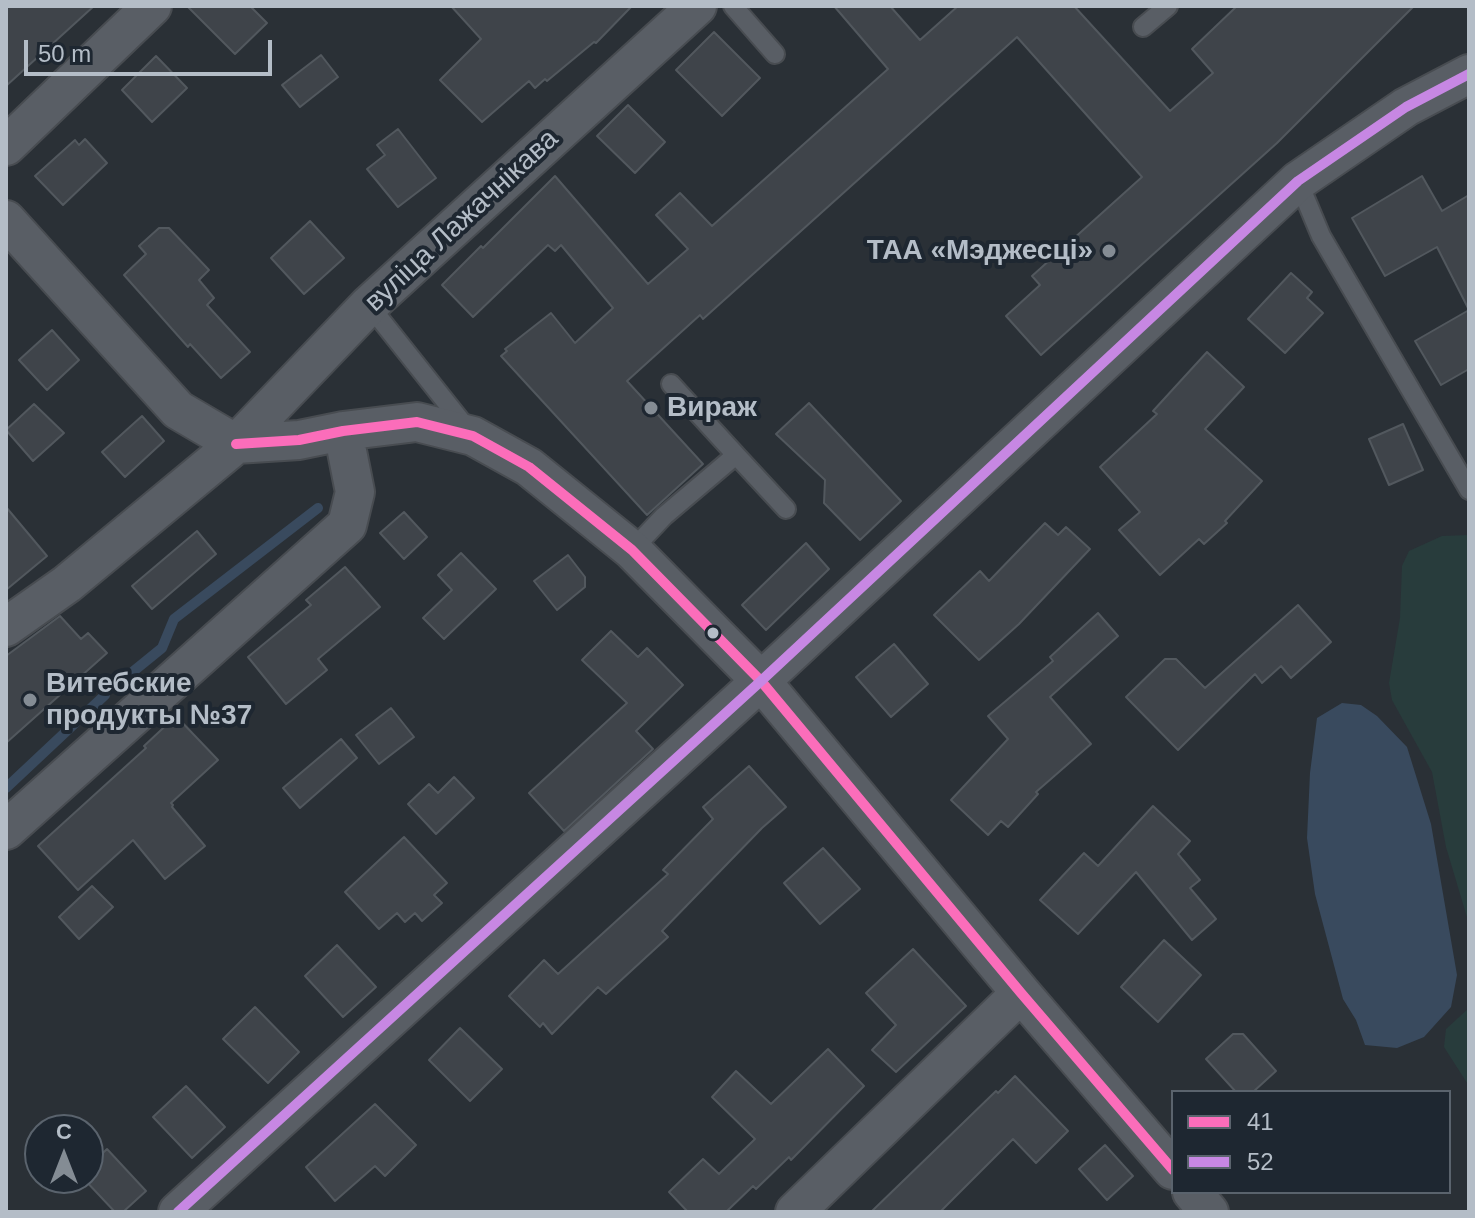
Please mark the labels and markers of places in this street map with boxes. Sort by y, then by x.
place label: ТАА «Мэджесці» [867,234,1093,268]
marker: ТАА «Мэджесці» [1100,242,1118,260]
place label: Вираж [667,391,757,425]
marker: Вираж [642,399,660,417]
unlabelled marker [705,625,721,641]
place label: Витебские продукты №37 [46,667,252,733]
marker: Витебские продукты №37 [21,691,39,709]

